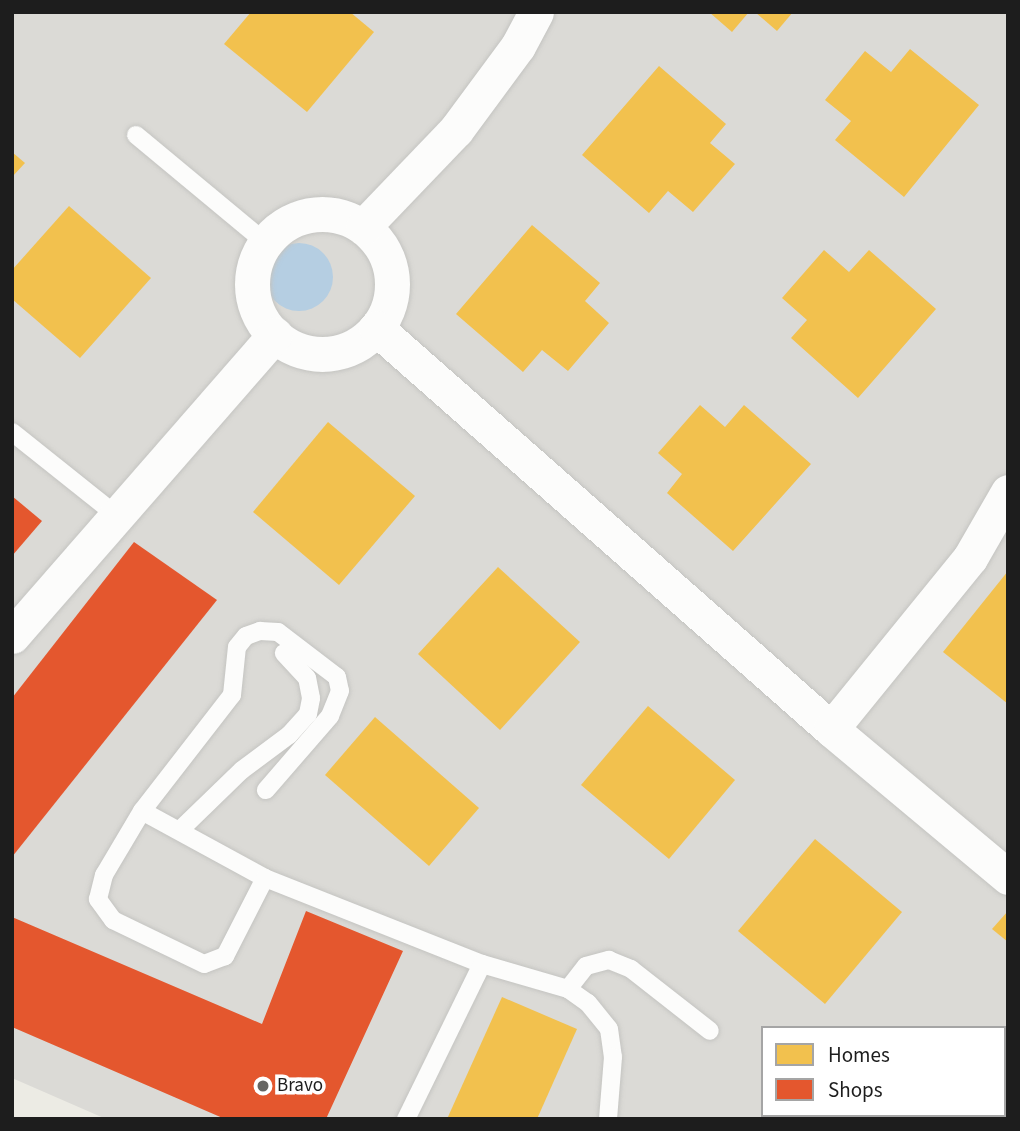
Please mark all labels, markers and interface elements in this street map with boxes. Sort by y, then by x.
legend [761,1026,1006,1117]
text: Homes [828,1040,890,1070]
place label: Bravo [277,1075,323,1097]
text: Shops [828,1075,882,1105]
marker: Bravo [255,1078,271,1094]

